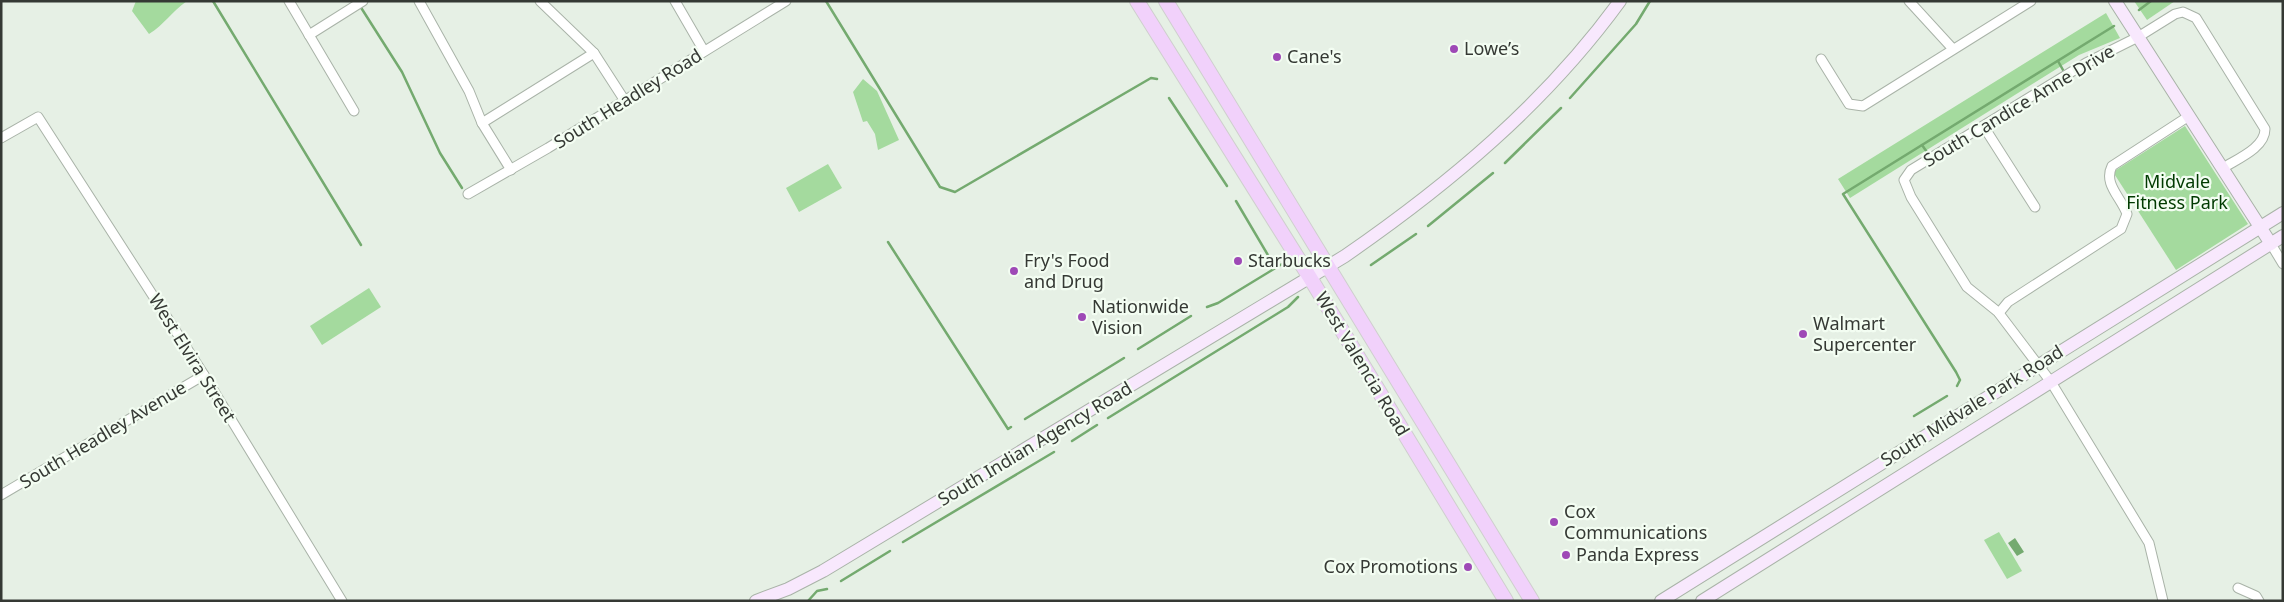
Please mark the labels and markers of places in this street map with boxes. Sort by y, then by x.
place label: Lowe’s [1464,36,1519,60]
marker: Lowe’s [1448,43,1460,55]
place label: Cane's [1287,44,1342,68]
marker: Cane's [1271,51,1283,63]
place label: Fry's Food and Drug [1024,248,1110,293]
place label: Starbucks [1248,248,1331,272]
marker: Starbucks [1232,255,1244,267]
marker: Fry's Food and Drug [1008,265,1020,277]
place label: Nationwide Vision [1092,294,1189,339]
marker: Nationwide Vision [1076,311,1088,323]
place label: Walmart Supercenter [1813,311,1917,356]
marker: Walmart Supercenter [1797,328,1809,340]
place label: Cox Communications [1564,499,1707,544]
marker: Cox Communications [1548,516,1560,528]
place label: Panda Express [1576,542,1699,566]
marker: Panda Express [1560,549,1572,561]
place label: Cox Promotions [1324,554,1458,578]
marker: Cox Promotions [1462,561,1474,573]

